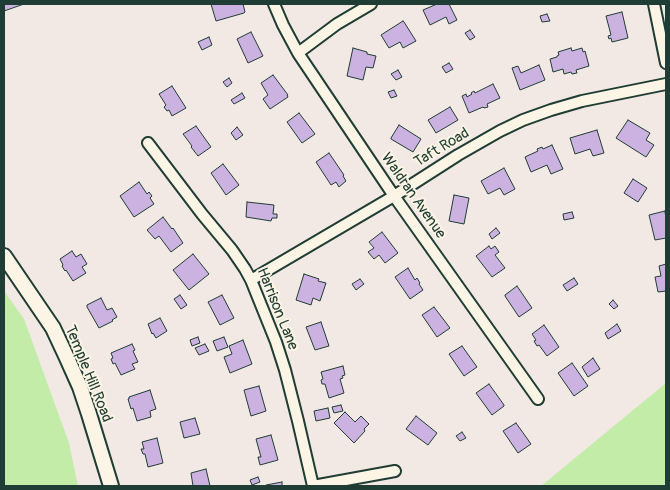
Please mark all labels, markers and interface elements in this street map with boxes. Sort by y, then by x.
street label: Taft Road [411,125,473,171]
street label: Waldran Avenue [377,150,449,242]
street label: Harrison Lane [252,265,302,353]
street label: Temple Hill Road [60,323,116,425]

